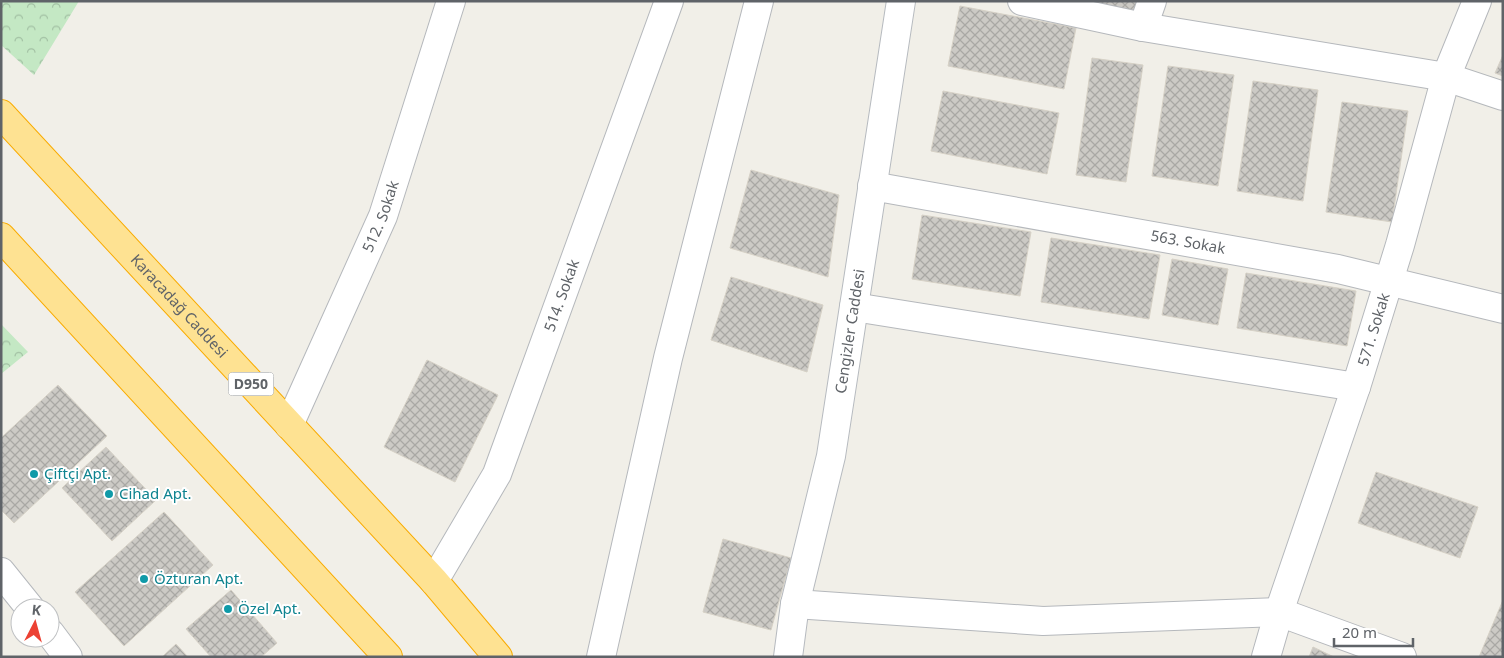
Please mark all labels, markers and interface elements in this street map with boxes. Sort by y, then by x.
street label: 512. Sokak [357,178,403,255]
street label: 563. Sokak [1149,225,1227,258]
street label: Karacadağ Caddesi [127,249,233,362]
street label: 514. Sokak [539,256,583,334]
street label: Cengizler Caddesi [830,267,869,395]
street label: 571. Sokak [1352,290,1394,368]
road number: D950 [228,372,274,396]
place label: Çiftçi Apt. [44,463,111,483]
marker: Çiftçi Apt. [28,468,40,480]
place label: Cihad Apt. [119,483,191,503]
marker: Cihad Apt. [103,488,115,500]
place label: Özturan Apt. [154,568,243,588]
marker: Özturan Apt. [138,573,150,585]
north arrow [10,598,60,648]
place label: Özel Apt. [238,598,301,618]
text: K [31,600,43,620]
marker: Özel Apt. [222,603,234,615]
scale bar [1334,616,1413,648]
text: 20 m [1342,622,1377,642]

